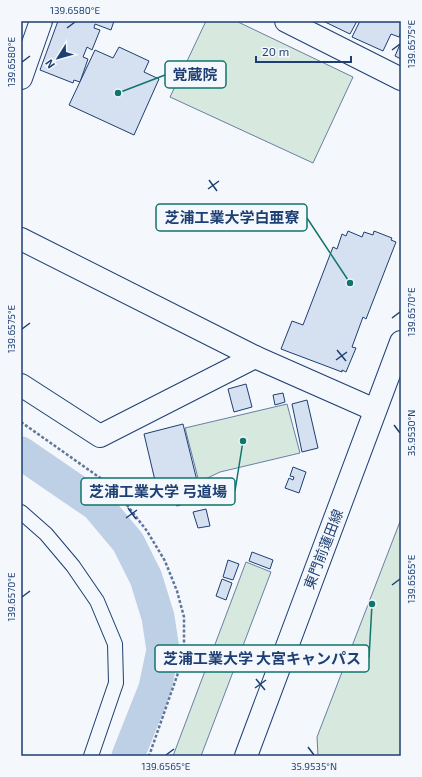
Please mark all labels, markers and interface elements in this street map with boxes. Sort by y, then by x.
text: 139.6580°E [50,4,100,16]
text: 139.6575°E [405,19,417,68]
text: 139.6580°E [5,37,17,87]
north arrow [38,38,78,78]
scale bar [256,38,351,64]
text: 20 m [262,44,289,58]
text: N [42,57,57,71]
callout: 覚蔵院 [165,61,226,88]
text: 覚蔵院 [172,65,218,83]
callout: 芝浦工業大学白亜寮 [156,204,307,231]
text: 芝浦工業大学白亜寮 [164,208,300,226]
text: 139.6570°E [405,287,417,337]
text: 139.6575°E [5,304,17,353]
text: 35.9530°N [405,410,417,456]
callout: 芝浦工業大学 弓道場 [81,478,235,505]
text: 芝浦工業大学 弓道場 [89,482,227,500]
street label: 東門前蓮田線 [300,507,346,591]
text: 139.6565°E [405,554,417,603]
text: 139.6570°E [5,572,17,622]
callout: 芝浦工業大学 大宮キャンパス [155,645,369,672]
text: 芝浦工業大学 大宮キャンパス [163,649,361,667]
text: 139.6565°E [142,760,191,772]
text: 35.9535°N [291,760,337,772]

